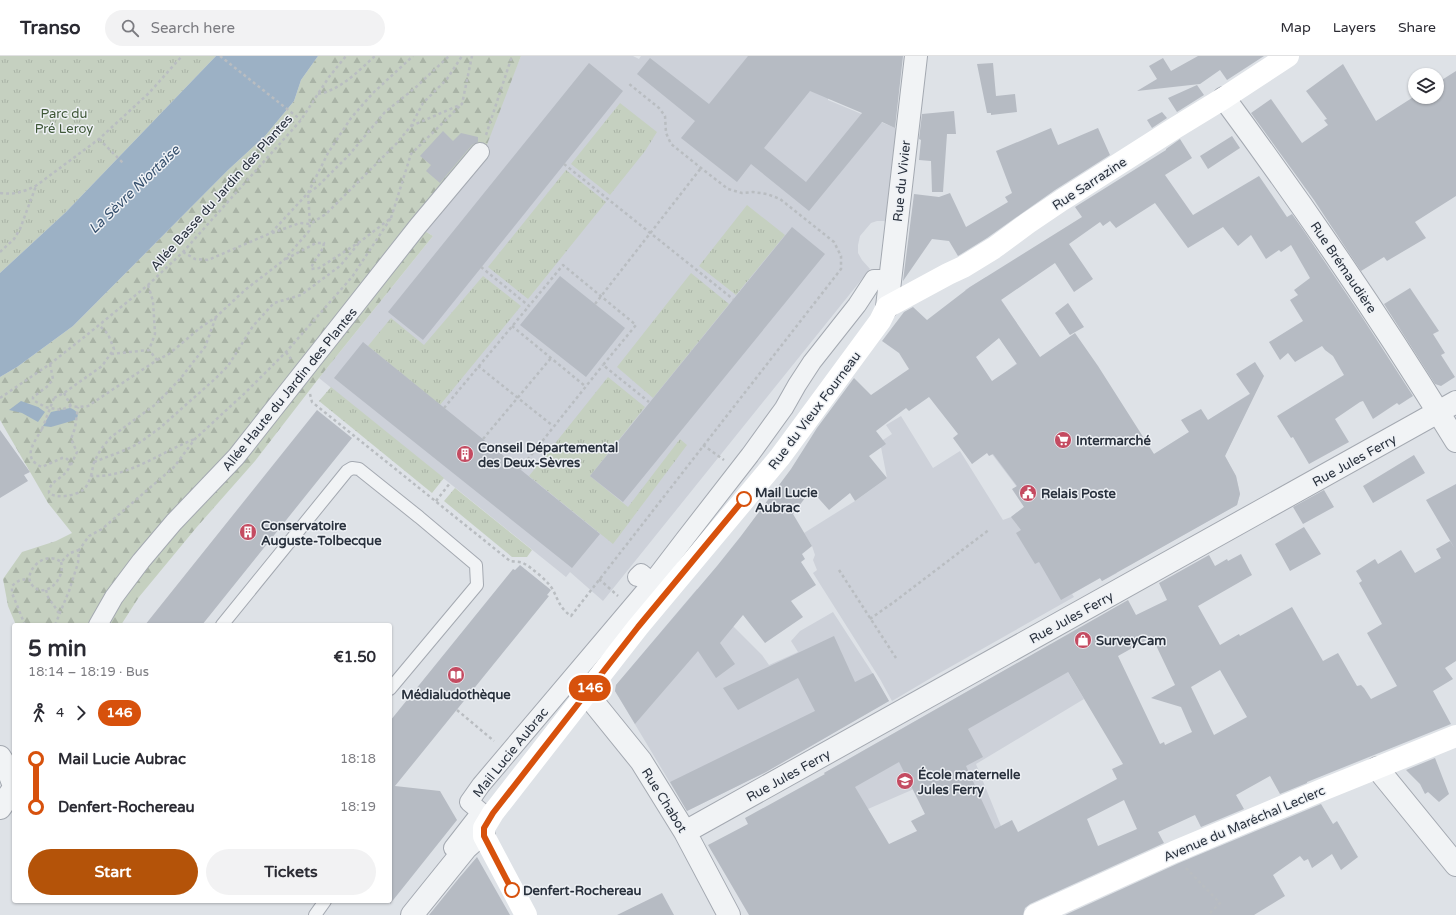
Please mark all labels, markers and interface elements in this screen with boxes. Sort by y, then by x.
search box [105,10,385,46]
text: Transo [20,17,81,39]
icon: search [119,17,141,39]
text: Search here [151,19,235,37]
text: Map [1281,19,1311,36]
text: Layers [1333,19,1376,36]
text: Share [1398,19,1436,36]
map controls [1408,68,1444,104]
button: layers [1408,68,1444,104]
park label: Parc du Pré Leroy [35,106,93,137]
street label: Allée Basse du Jardin des Plantes [147,111,296,274]
street label: Rue du Vivier [890,139,914,223]
water label: La Sèvre Niortaise [85,141,184,237]
street label: Rue Sarrazine [1049,154,1130,214]
street label: Rue Brémaudière [1307,219,1380,316]
street label: Allée Haute du Jardin des Plantes [219,305,361,475]
street label: Rue du Vieux Fourneau [765,348,864,473]
supermarket icon: Intermarché [1053,430,1073,450]
street label: Rue Jules Ferry [1310,431,1399,491]
place label: Intermarché [1076,433,1151,449]
place label: Conseil Départemental des Deux-Sèvres [478,440,618,471]
building icon: Conseil Départemental des Deux-Sèvres [455,444,475,464]
public building icon: Relais Poste [1018,483,1038,503]
place label: Mail Lucie Aubrac [755,485,818,516]
place label: Relais Poste [1041,486,1117,502]
marker: Mail Lucie Aubrac [736,491,752,507]
place label: Conservatoire Auguste-Tolbecque [261,518,382,549]
building icon: Conservatoire Auguste-Tolbecque [238,522,258,542]
street label: Rue Jules Ferry [1027,588,1116,648]
shop icon: SurveyCam [1073,630,1093,650]
place label: SurveyCam [1096,633,1166,649]
text: 5 min [28,636,87,662]
text: €1.50 [334,648,376,666]
text: 18:14 – 18:19 · Bus [28,664,149,680]
library icon: Médialudothèque [446,665,466,685]
line badge: 146 [567,675,613,701]
text: 146 [577,679,603,696]
place label: Médialudothèque [401,687,511,703]
icon: walk [28,702,50,724]
icon: forward [70,702,92,724]
text: 146 [106,704,133,721]
street label: Mail Lucie Aubrac [470,704,552,801]
text: 4 [56,705,64,721]
street label: Rue Jules Ferry [744,746,833,806]
text: Mail Lucie Aubrac [58,750,186,768]
text: 18:18 [340,751,376,767]
street label: Rue Chabot [638,765,690,836]
place label: École maternelle Jules Ferry [917,766,1021,798]
school or university icon: École maternelle Jules Ferry [895,771,915,791]
street label: Avenue du Maréchal Leclerc [1161,782,1328,865]
text: Denfert-Rochereau [58,798,195,816]
text: 18:19 [340,799,376,815]
button: Start [28,849,198,895]
button: Tickets [206,849,376,895]
marker: Denfert-Rochereau [504,882,520,898]
place label: Denfert-Rochereau [523,883,642,899]

